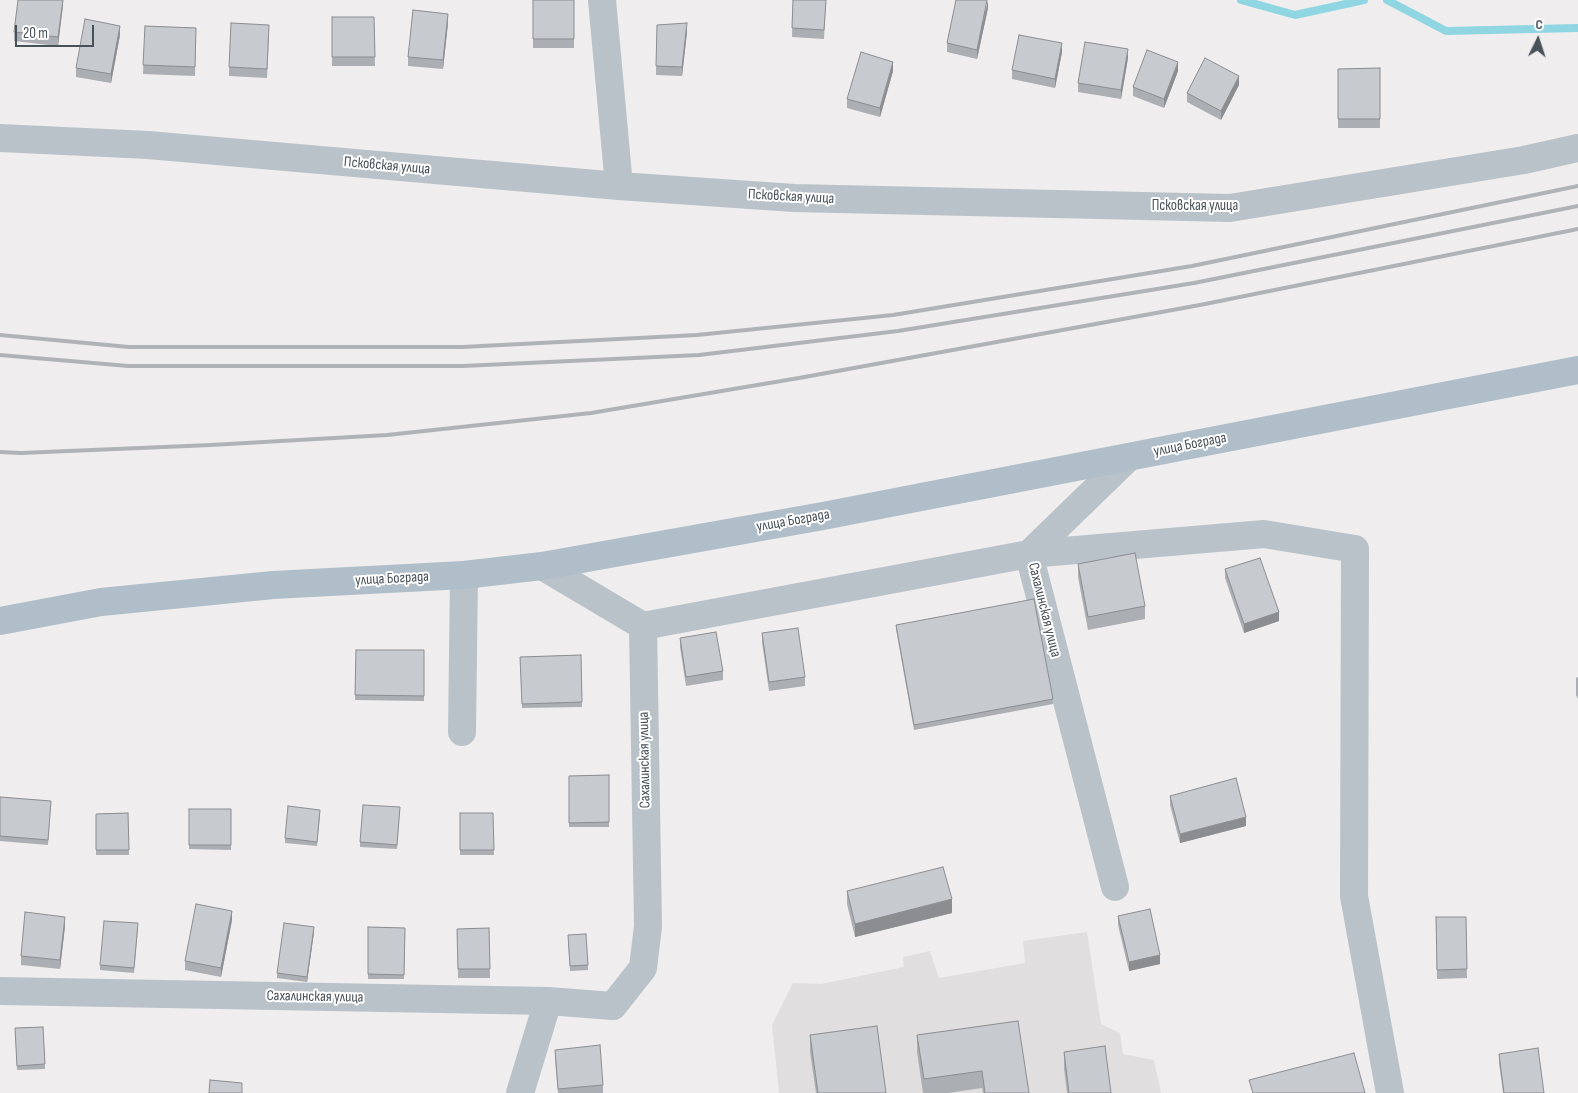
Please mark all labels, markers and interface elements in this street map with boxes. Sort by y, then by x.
scale bar [18,15,96,47]
north arrow [1513,15,1563,65]
text: С [1535,16,1543,33]
text: 20 m [23,24,48,43]
street label: Псковская улица [343,153,431,179]
street label: Псковская улица [747,186,835,208]
street label: Псковская улица [1152,197,1238,215]
street label: улица Бограда [1152,429,1228,461]
street label: улица Бограда [755,506,831,536]
street label: Сахалинская улица [1024,561,1064,659]
street label: улица Бограда [355,568,429,590]
street label: Сахалинская улица [635,712,655,808]
street label: Сахалинская улица [267,987,363,1007]

